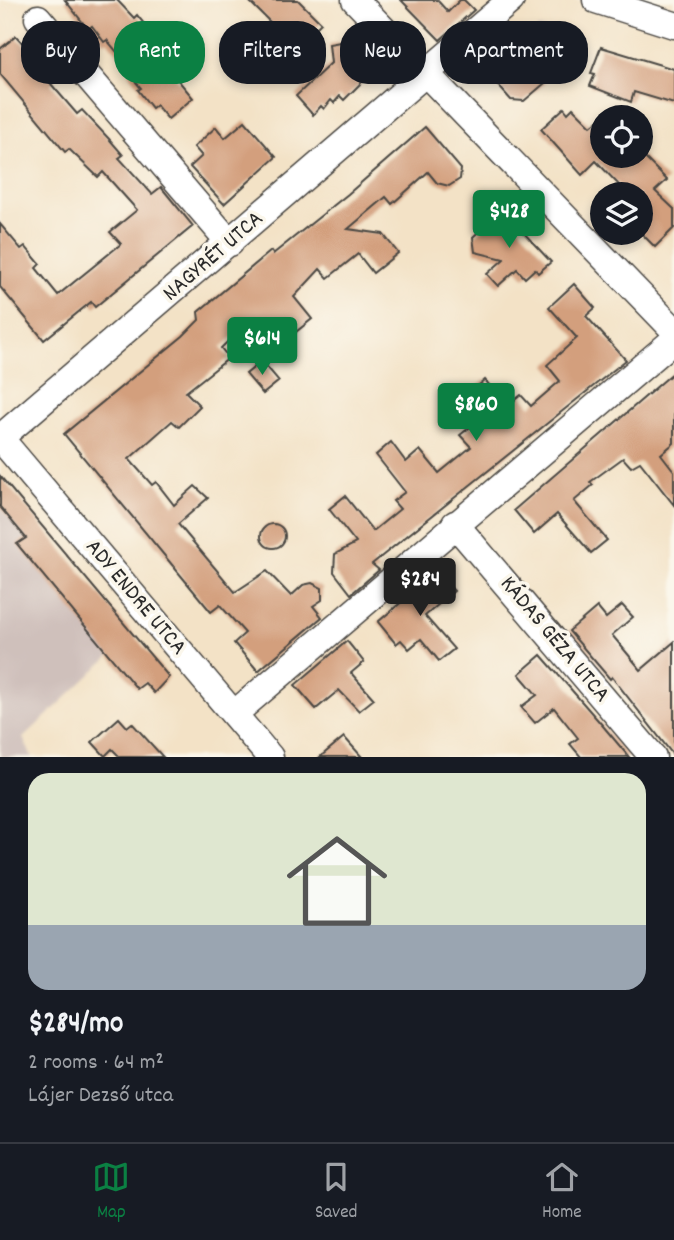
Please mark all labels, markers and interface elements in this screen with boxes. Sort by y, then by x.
chip: Buy [21,21,100,84]
chip: Rent [114,21,205,84]
chip: Filters [219,21,326,84]
chip: New [340,21,426,84]
chip: Apartment [440,21,588,84]
map controls [590,105,653,245]
button: locate [590,105,653,168]
button: layers [590,182,653,245]
pin: $428 [468,190,550,250]
text: $428 [489,196,529,229]
street label: NAGYRÉT UTCA [156,204,272,310]
pin: $614 [221,318,303,377]
text: $614 [243,323,281,356]
pin: $860 [435,384,517,443]
text: $860 [454,389,498,422]
street label: ADY ENDRE UTCA [76,533,194,663]
pin: $284 [379,558,461,618]
text: $284 [400,564,440,597]
street label: KÁDAS GÉZA UTCA [491,569,617,711]
icon: home [274,818,400,944]
text: $284/mo [28,1004,123,1047]
text: 2 rooms · 64 m² [28,1047,164,1080]
text: Lájer Dezső utca [28,1080,173,1113]
tab: Map [92,1158,130,1227]
tab: Saved [315,1158,357,1227]
tab: Home [542,1158,582,1227]

